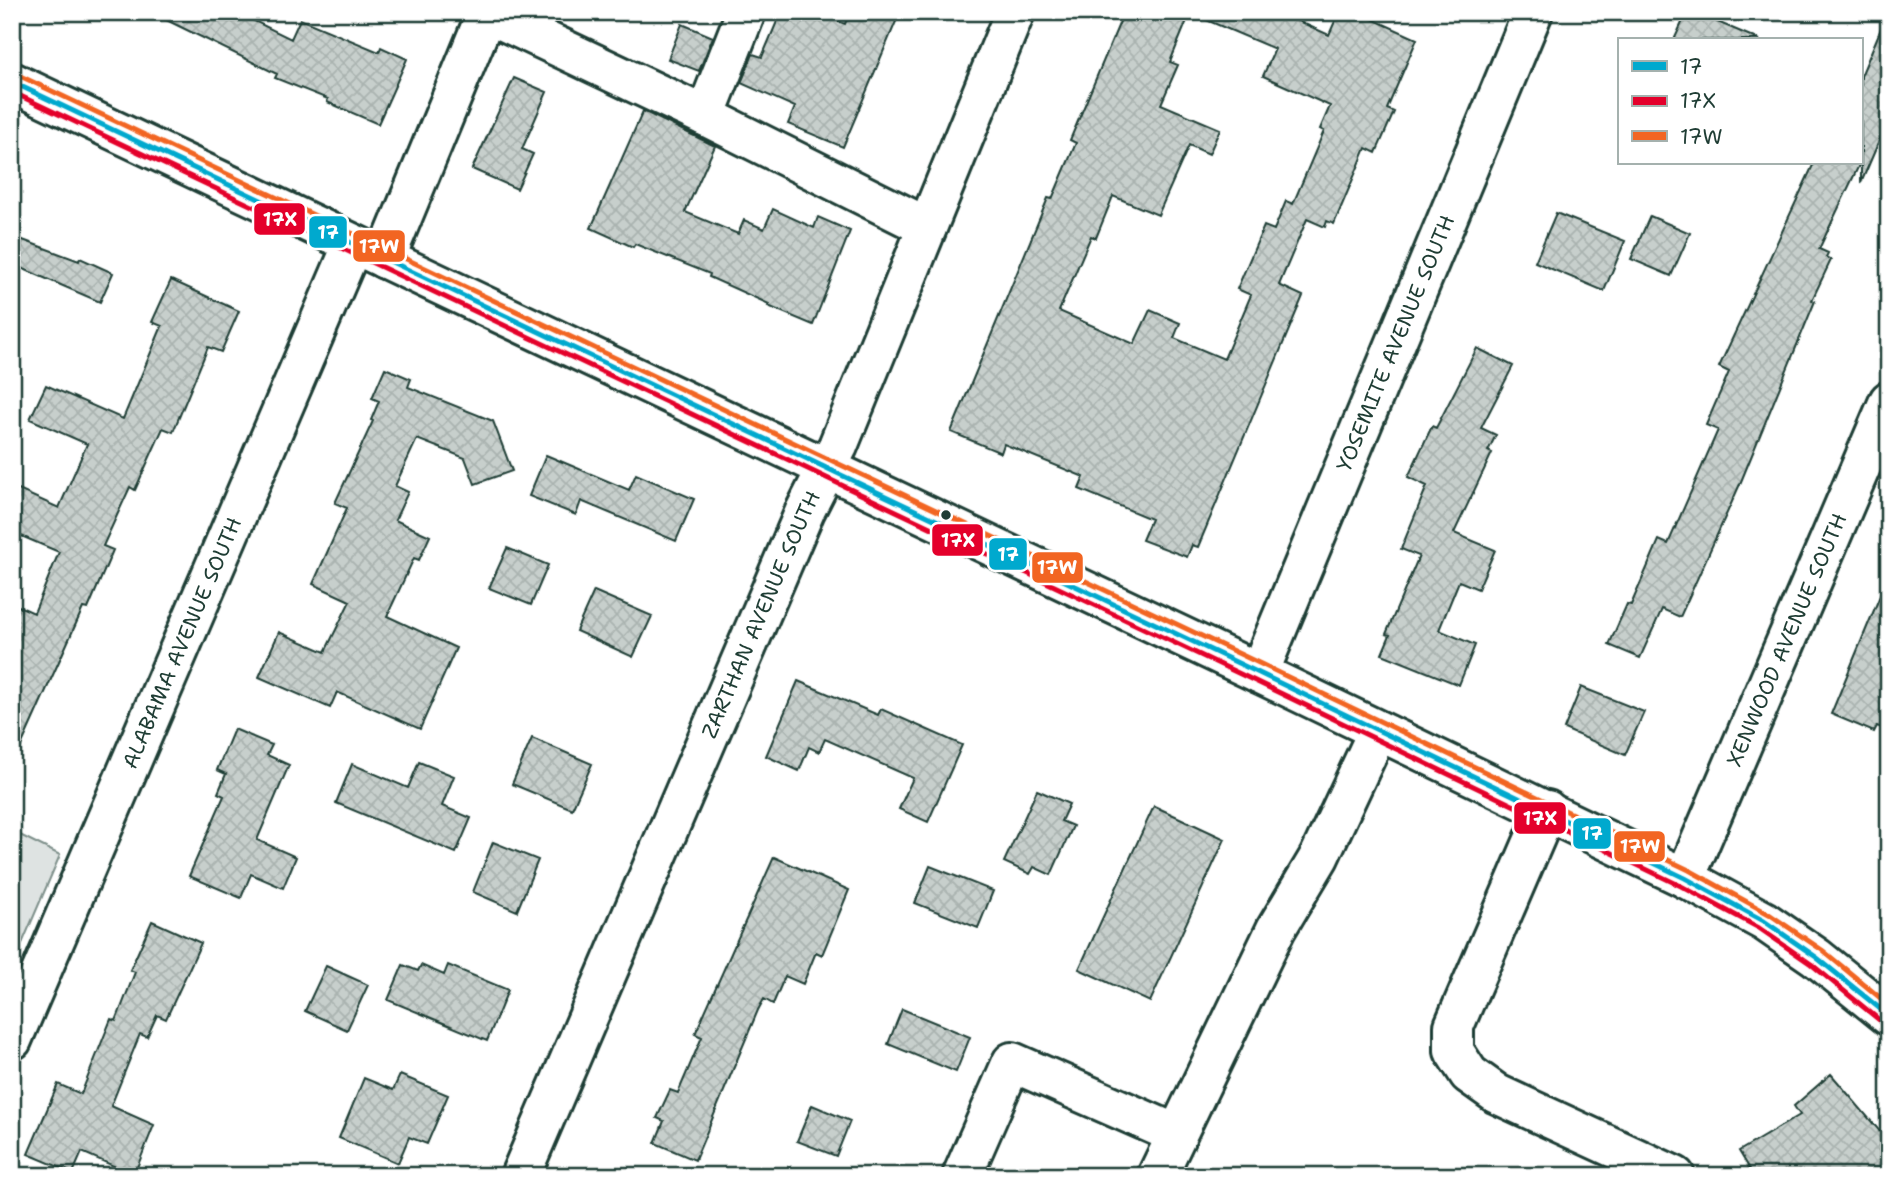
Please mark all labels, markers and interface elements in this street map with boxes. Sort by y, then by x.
legend [1618,38,1862,164]
text: 17 [1680,53,1702,81]
text: 17X [1680,87,1716,115]
text: 17W [1680,123,1723,151]
line badge: 17X [253,202,306,236]
text: 17X [263,207,298,232]
street label: YOSEMITE AVENUE SOUTH [1330,211,1461,476]
line badge: 17 [308,215,348,249]
text: 17 [317,220,339,245]
line badge: 17W [352,229,406,263]
text: 17W [359,234,399,259]
street label: ZARTHAN AVENUE SOUTH [695,486,827,742]
unlabelled marker [939,508,953,522]
street label: XENWOOD AVENUE SOUTH [1720,509,1853,771]
street label: ALABAMA AVENUE SOUTH [116,513,248,773]
line badge: 17X [931,523,984,557]
text: 17X [941,528,976,553]
line badge: 17 [988,537,1028,571]
text: 17 [997,542,1019,567]
line badge: 17W [1031,551,1084,584]
text: 17W [1037,555,1077,580]
line badge: 17X [1513,801,1567,835]
text: 17X [1523,806,1558,831]
line badge: 17 [1572,817,1612,850]
text: 17 [1581,821,1603,846]
line badge: 17W [1613,830,1666,863]
text: 17W [1620,834,1660,859]

